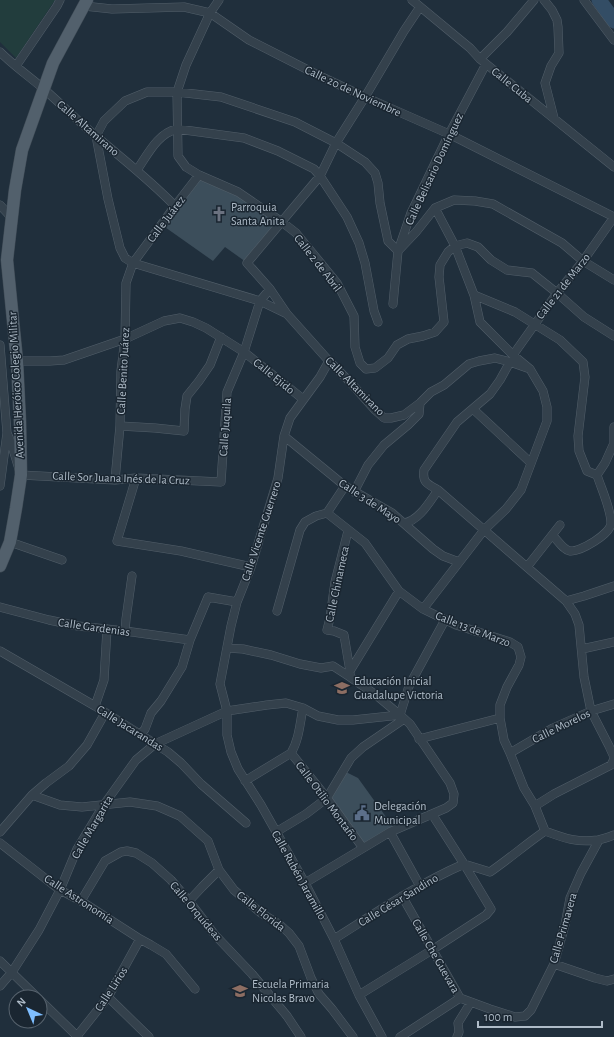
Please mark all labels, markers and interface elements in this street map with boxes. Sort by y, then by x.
street label: Calle 20 de Noviembre [303,63,403,119]
street label: Calle Cuba [489,65,535,105]
street label: Calle Altamirano [55,98,122,158]
street label: Calle Belisario Domínguez [403,111,465,227]
street label: Calle Juárez [145,194,187,244]
place label: Parroquia Santa Anita [231,201,285,227]
church icon: Parroquia Santa Anita [210,205,228,223]
street label: Calle 2 de Abril [292,232,344,294]
street label: Calle 21 de Marzo [534,251,592,321]
street label: Avenida Heróico Colegio Militar [6,311,26,459]
street label: Calle Benito Juárez [115,327,131,415]
street label: Calle Altamirano [323,354,387,418]
street label: Calle Ejido [250,356,297,397]
street label: Calle Juquila [217,397,233,457]
street label: Calle Sor Juana Inés de la Cruz [52,470,190,486]
street label: Calle 3 de Mayo [336,477,403,526]
street label: Calle Vicente Guerrero [239,480,283,582]
street label: Calle Chinameca [323,544,351,623]
street label: Calle 13 de Marzo [434,609,512,649]
street label: Calle Gardenias [57,616,131,638]
place label: Educación Inicial Guadalupe Victoria [354,675,444,701]
school or university icon: Educación Inicial Guadalupe Victoria [333,679,351,697]
street label: Calle Jacarandas [95,703,165,753]
street label: Calle Morelos [530,707,592,745]
street label: Calle Otilio Montaño [293,759,361,843]
street label: Calle Margarita [69,793,115,861]
place label: Delegación Municipal [374,800,426,826]
public building icon: Delegación Municipal [353,804,371,822]
street label: Calle Rubén Jaramillo [270,828,329,922]
street label: Calle César Sandino [356,871,440,929]
street label: Calle Astronomía [42,872,116,926]
street label: Calle Orquídeas [168,879,224,943]
street label: Calle Florida [235,889,288,934]
street label: Calle Primavera [547,891,579,965]
street label: Calle Che Guevara [410,917,462,996]
street label: Calle Lirios [92,965,130,1013]
place label: Escuela Primaria Nicolas Bravo [252,978,330,1004]
school or university icon: Escuela Primaria Nicolas Bravo [231,982,249,1000]
north arrow [8,989,48,1029]
text: N [15,996,28,1009]
scale bar [478,1003,602,1029]
text: 100 m [484,1011,512,1023]

